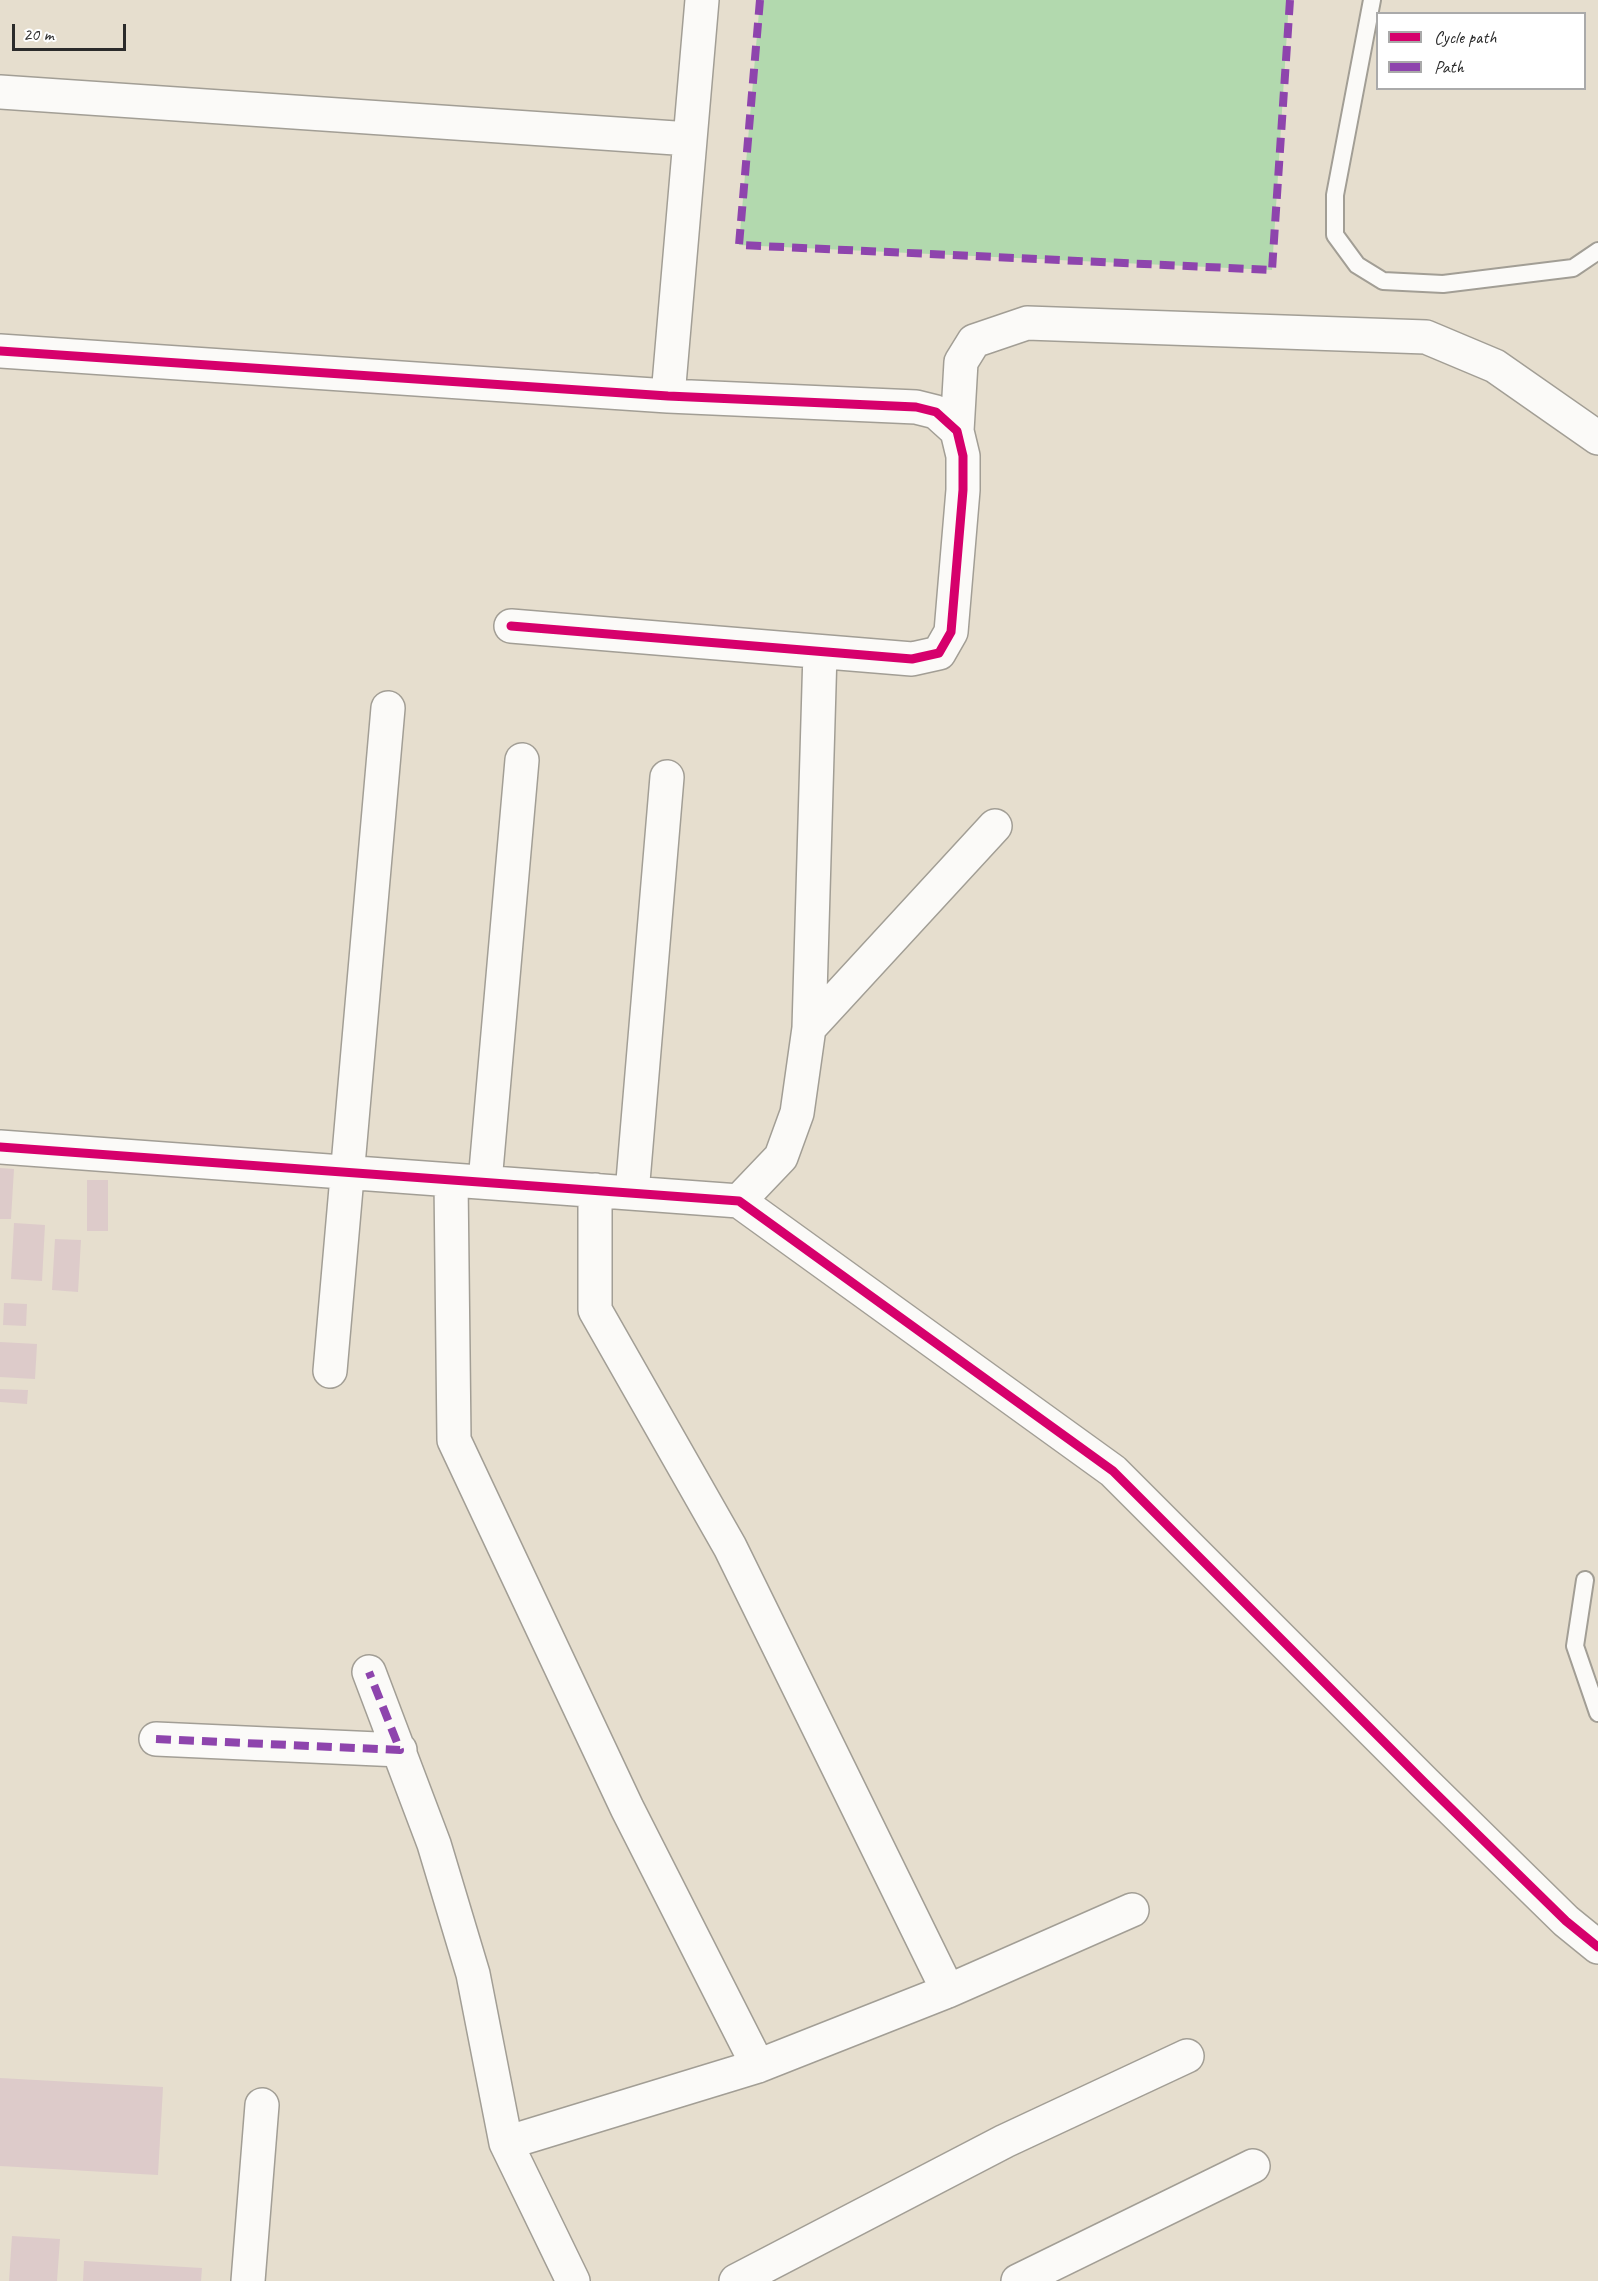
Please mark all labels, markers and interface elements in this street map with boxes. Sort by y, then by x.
scale bar [15,12,129,50]
legend [1376,12,1586,90]
text: 20 m [23,23,54,45]
text: Cycle path [1434,26,1496,48]
text: Path [1434,56,1464,78]

